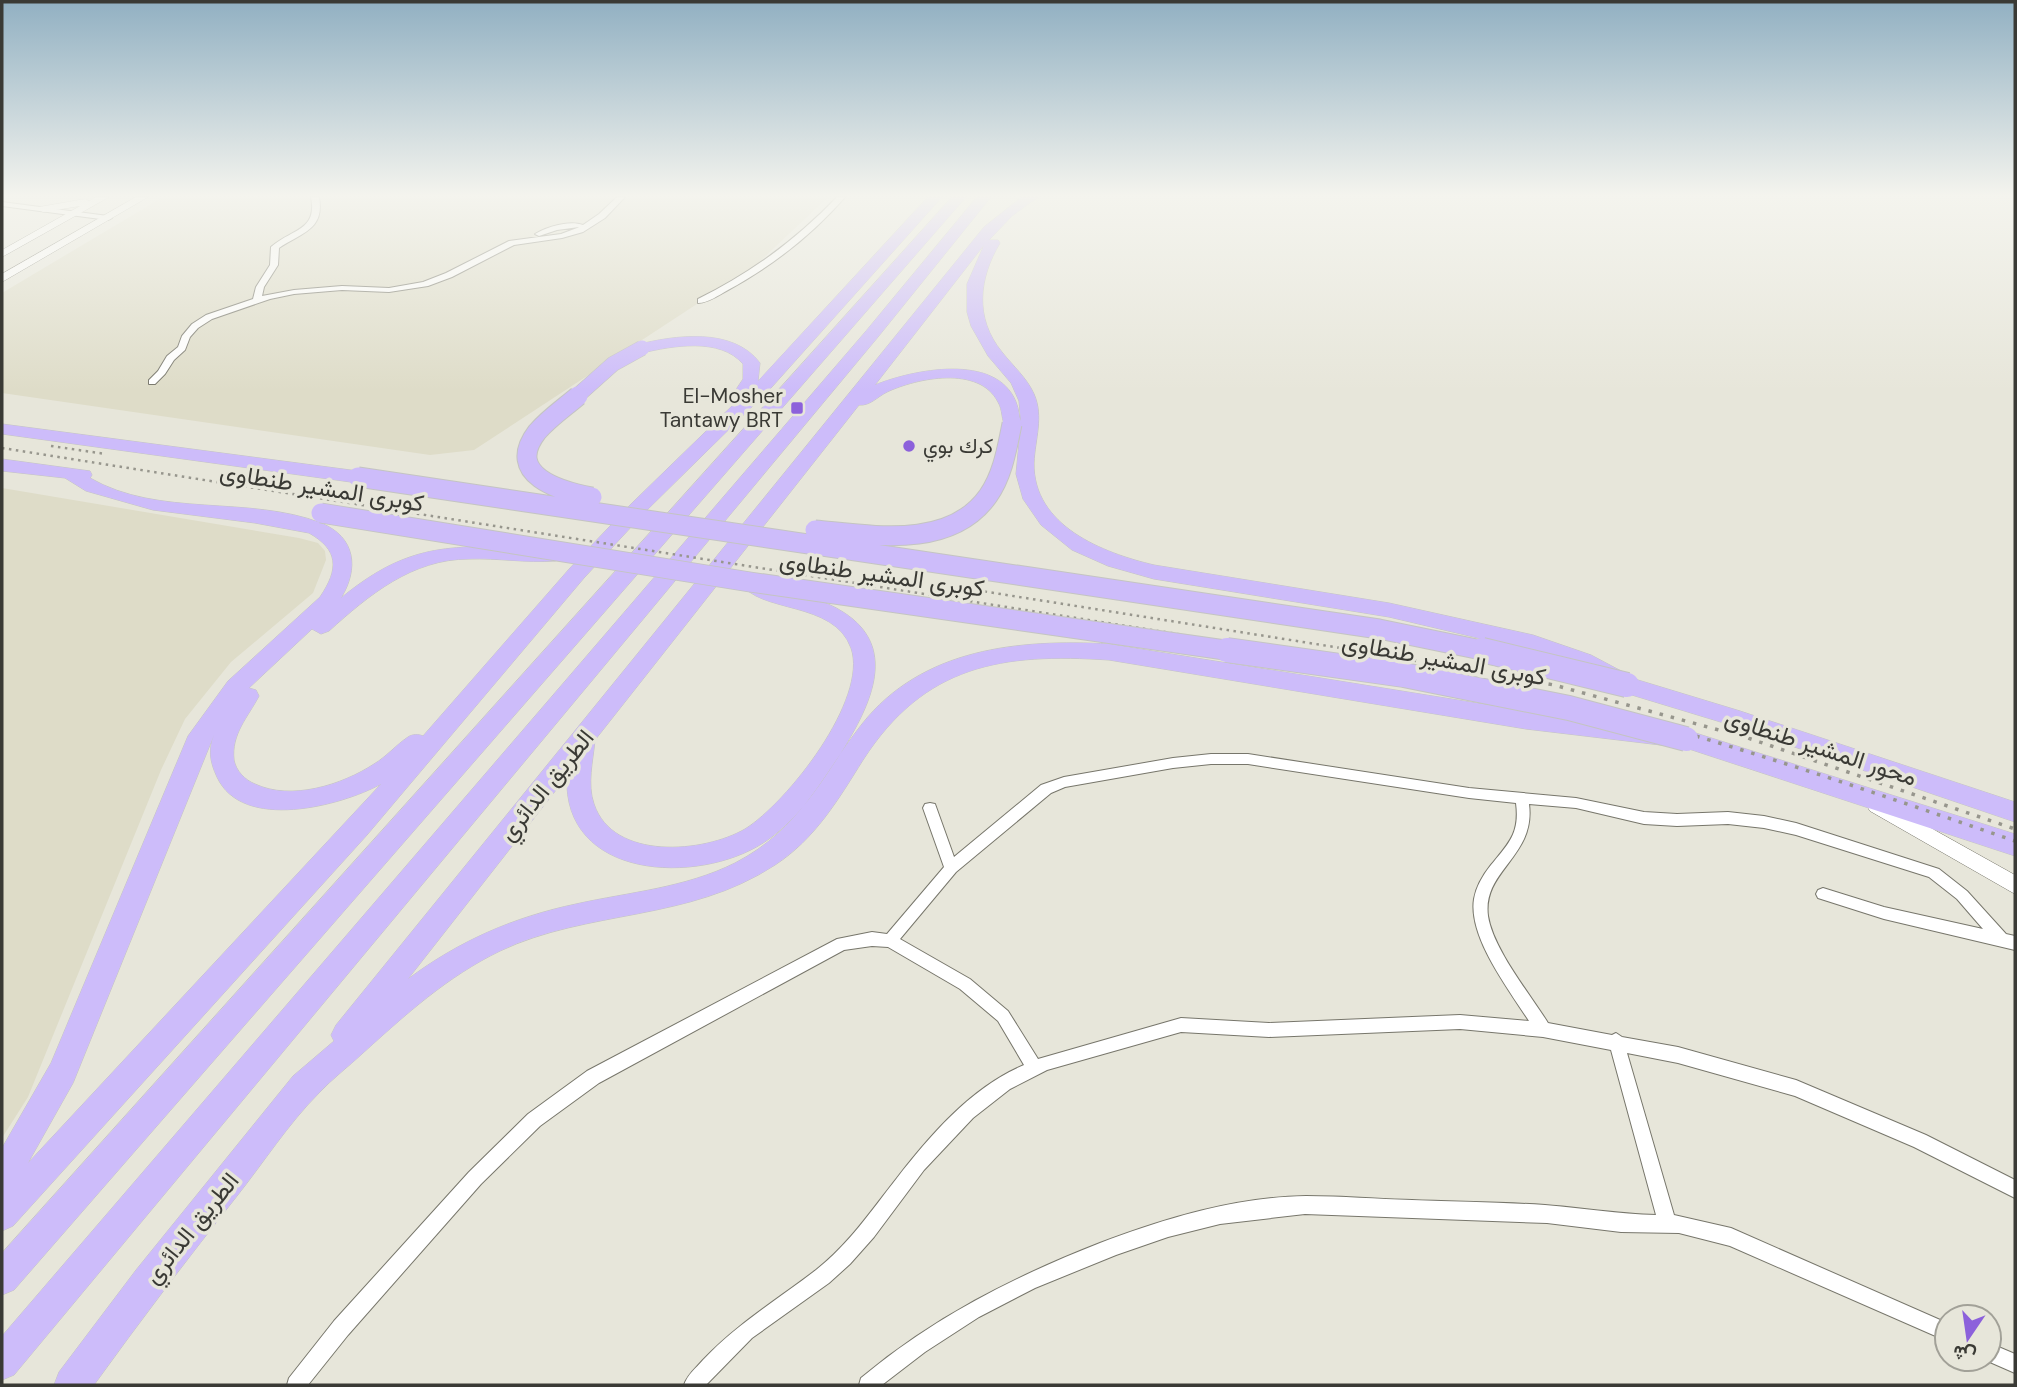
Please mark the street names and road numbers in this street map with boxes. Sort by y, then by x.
street label: كوبرى المشير طنطاوى [218,456,426,518]
street label: كوبرى المشير طنطاوى [778,544,986,604]
street label: كوبرى المشير طنطاوى [1340,626,1548,692]
street label: محور المشير طنطاوى [1721,701,1921,793]
street label: الطريق الدائري [492,723,604,850]
street label: الطريق الدائري [137,1166,249,1293]

